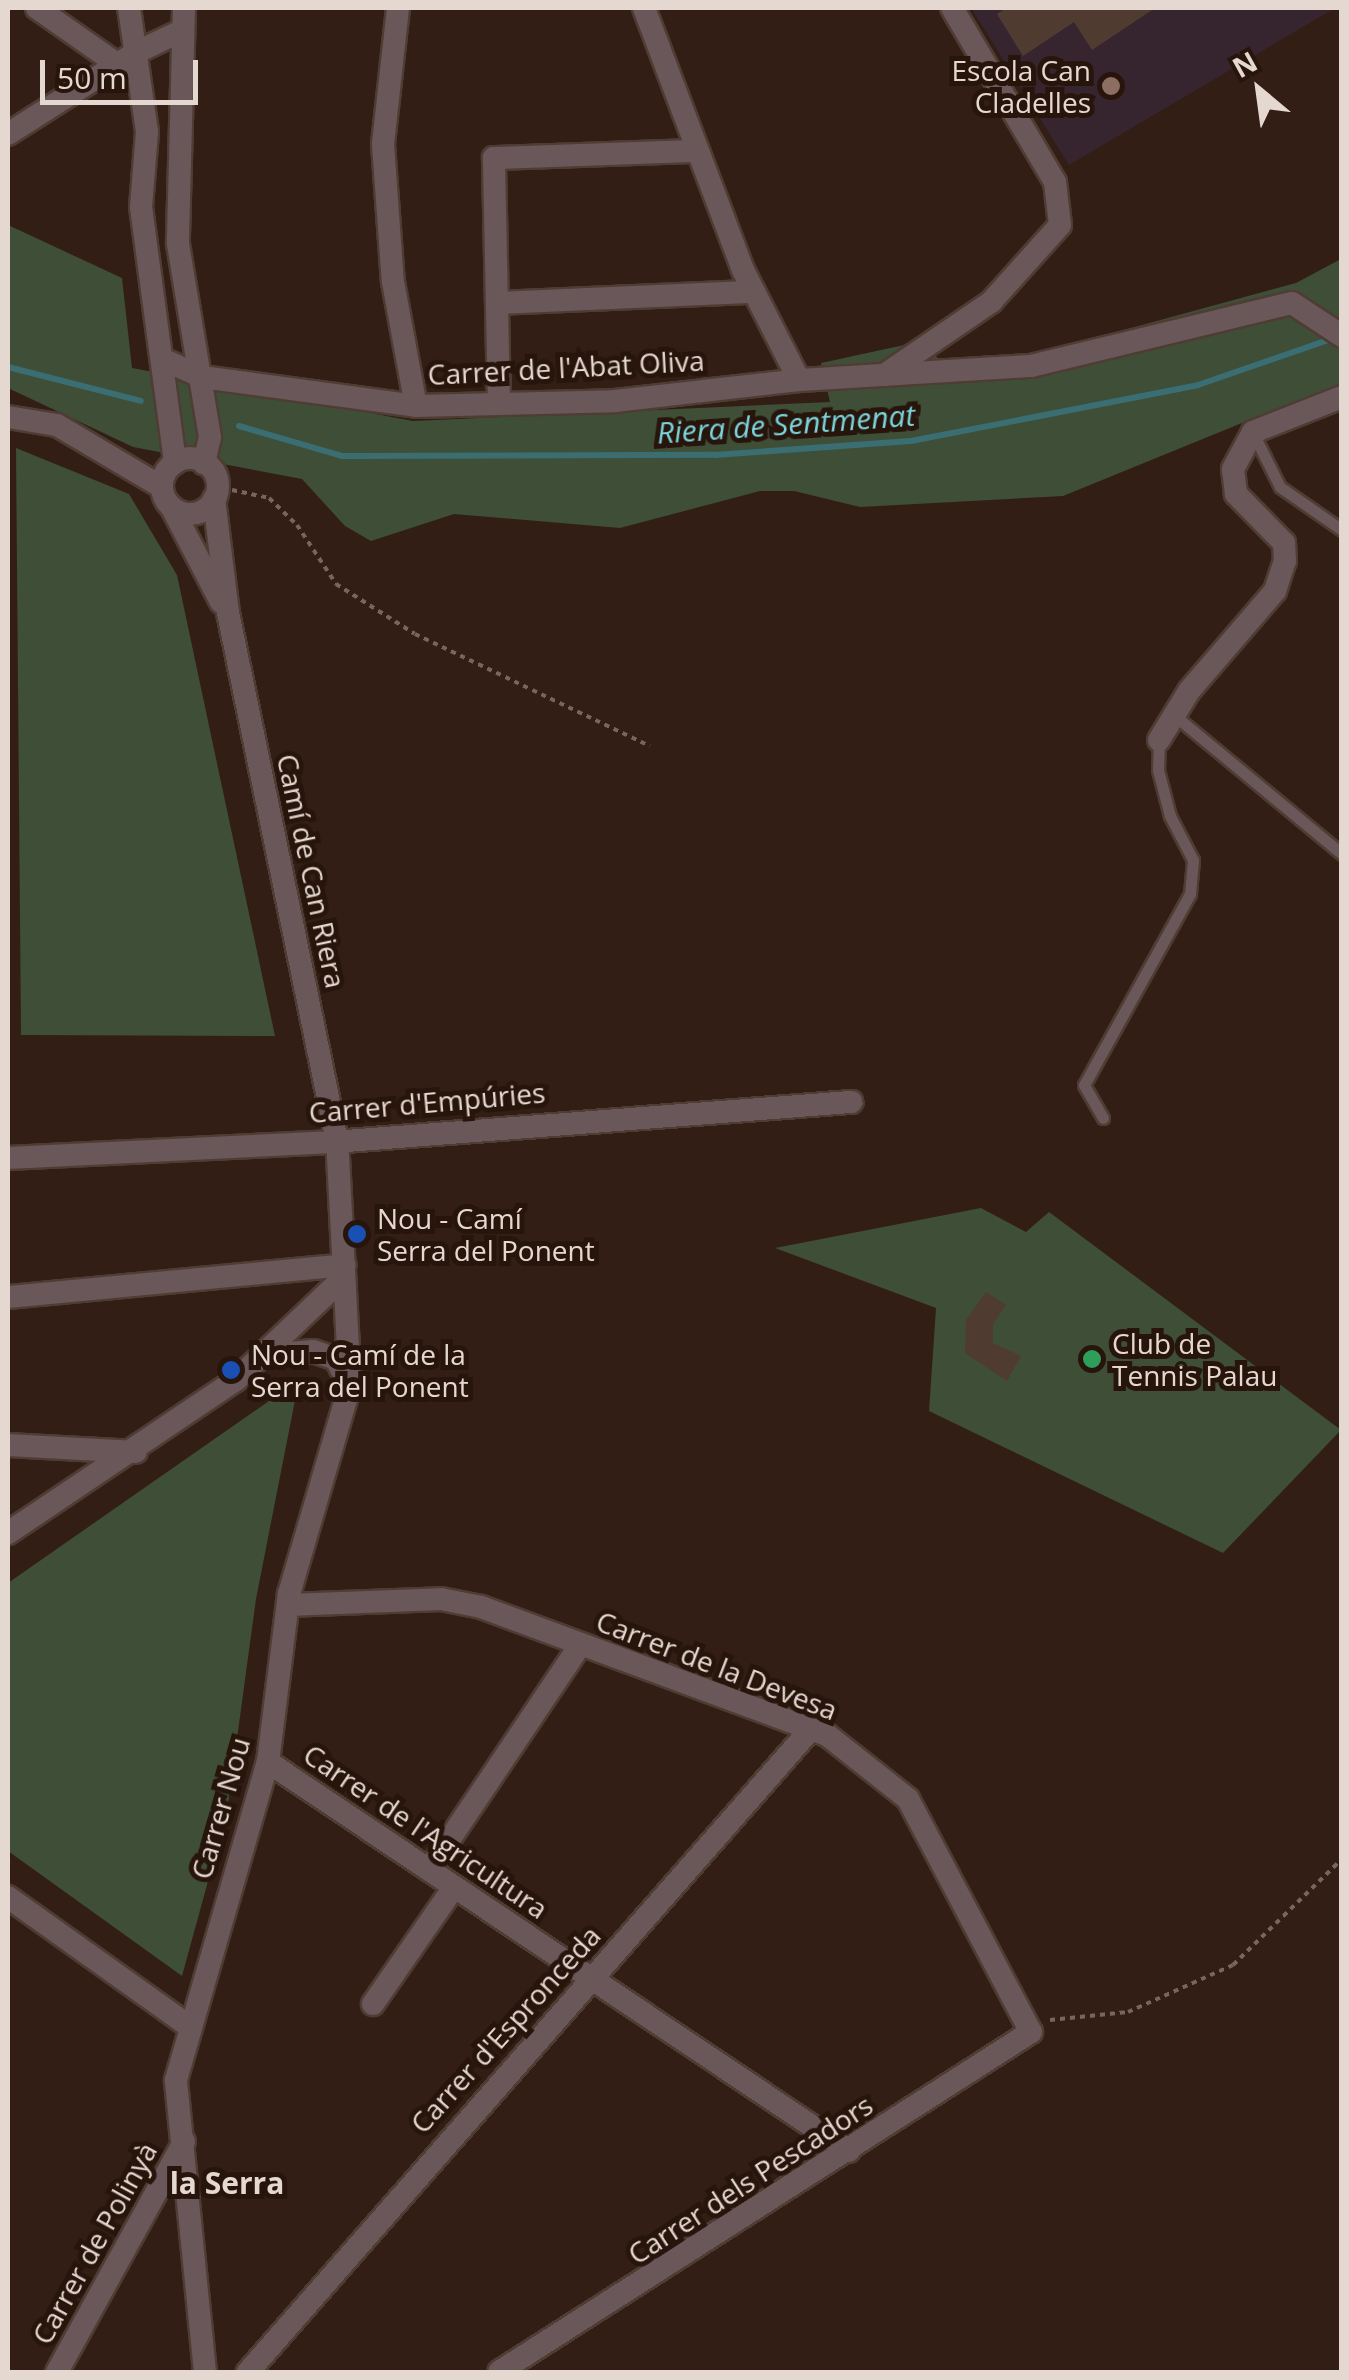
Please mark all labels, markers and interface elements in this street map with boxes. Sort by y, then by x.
scale bar [45,40,202,102]
north arrow [1209,40,1309,140]
text: N [1225,42,1264,86]
place label: Escola Can Cladelles [952,53,1091,119]
text: 50 m [57,57,127,98]
marker: Escola Can Cladelles [1100,75,1122,97]
street label: Carrer de l'Abat Oliva [427,343,705,391]
water label: Riera de Sentmenat [656,397,916,451]
street label: Camí de Can Riera [271,751,353,991]
street label: Carrer d'Empúries [307,1075,547,1129]
place label: Nou - Camí Serra del Ponent [377,1201,595,1267]
marker: Nou - Camí Serra del Ponent [346,1223,368,1245]
place label: Club de Tennis Palau [1112,1326,1277,1392]
place label: Nou - Camí de la Serra del Ponent [251,1337,469,1403]
marker: Club de Tennis Palau [1081,1348,1103,1370]
marker: Nou - Camí de la Serra del Ponent [220,1359,242,1381]
street label: Carrer de la Devesa [592,1604,842,1726]
street label: Carrer Nou [184,1733,256,1883]
street label: Carrer de l'Agricultura [298,1737,554,1925]
street label: Carrer d'Espronceda [403,1919,607,2139]
street label: Carrer dels Pescadors [621,2087,879,2271]
street label: Carrer de Polinyà [25,2136,163,2350]
district label: la Serra [170,2165,284,2201]

